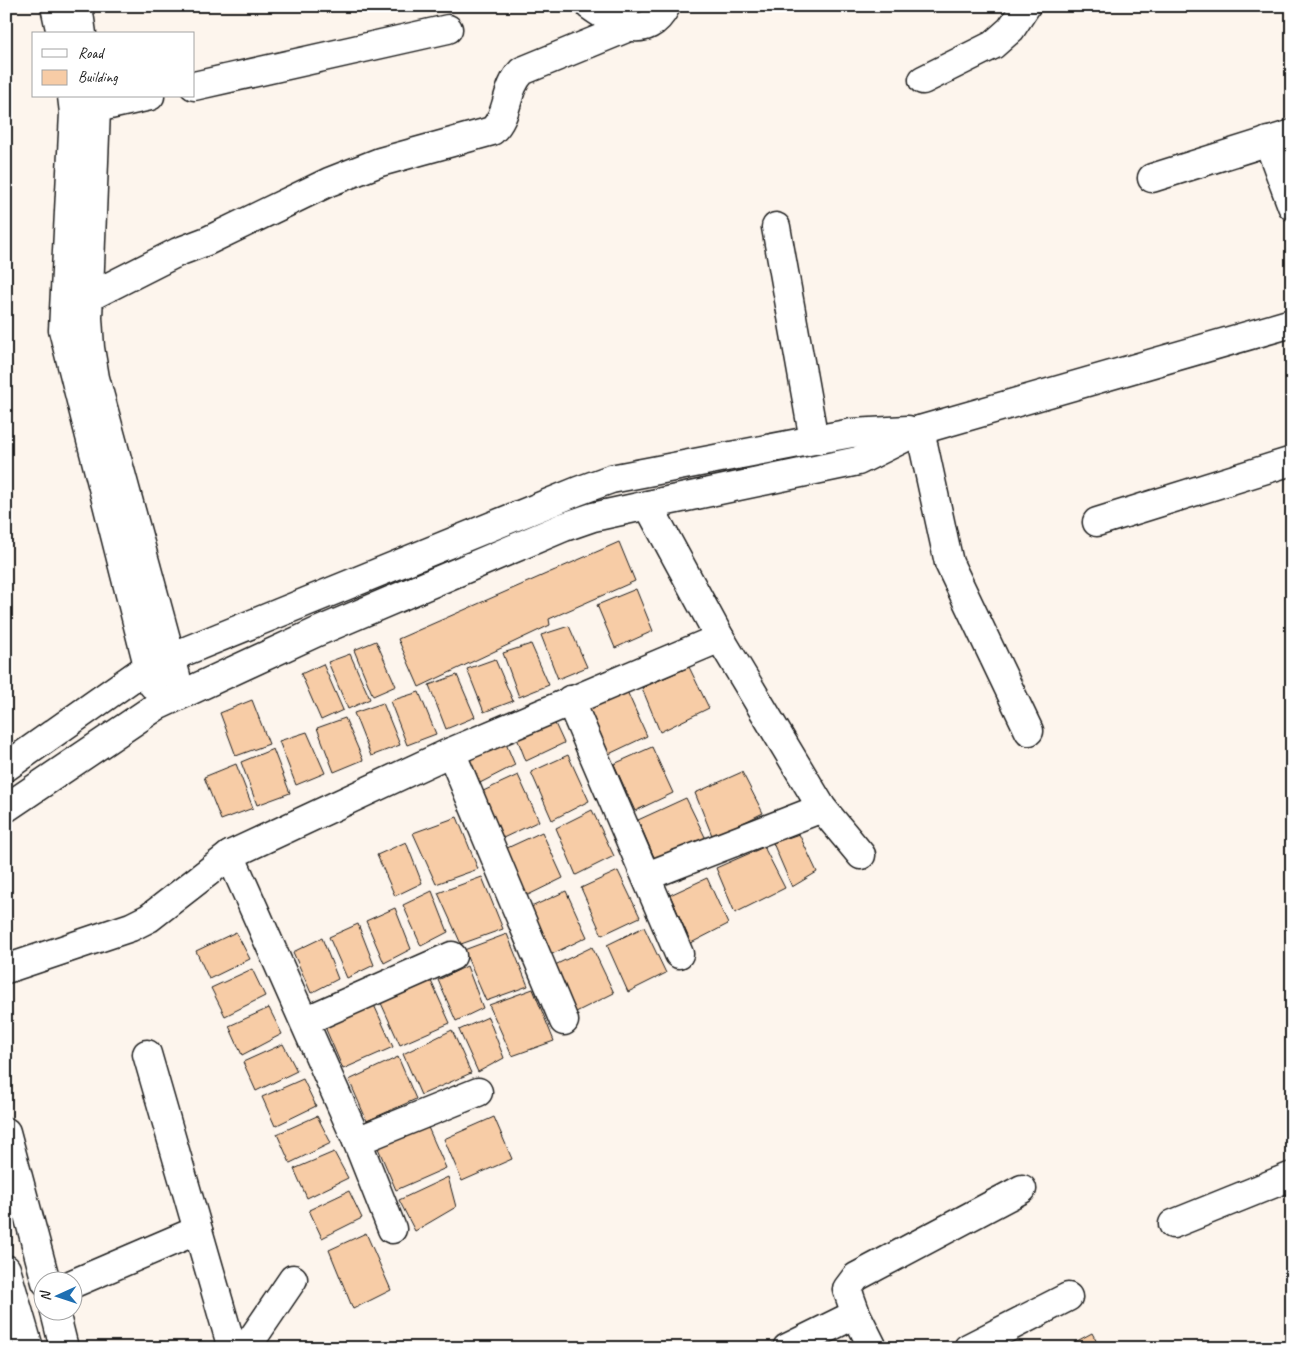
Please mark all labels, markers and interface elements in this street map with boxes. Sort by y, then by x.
legend [32,32,195,98]
text: Road [78,44,105,63]
text: Building [78,68,118,87]
north arrow [32,1272,82,1322]
text: N [37,1290,54,1301]

